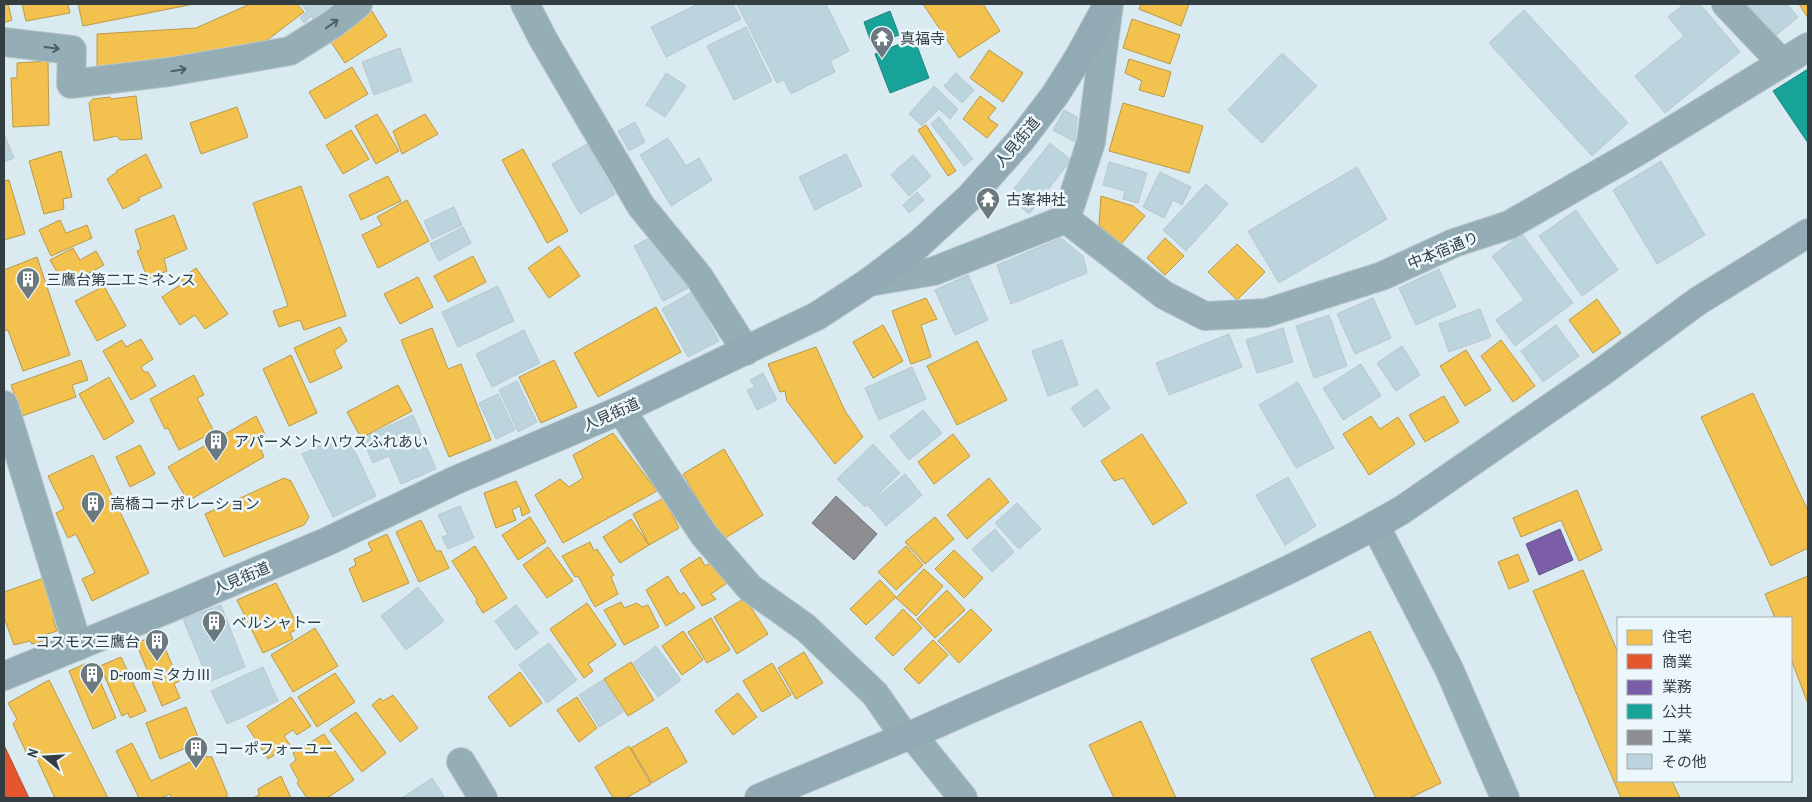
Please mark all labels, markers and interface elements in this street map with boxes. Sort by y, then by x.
one-way arrow [325,19,339,29]
temple icon: 真福寺 [869,25,895,59]
place label: 真福寺 [900,28,945,49]
one-way arrow [44,43,60,53]
one-way arrow [170,65,186,75]
street label: 人見街道 [990,112,1044,172]
temple icon: 古峯神社 [975,186,1001,220]
place label: 古峯神社 [1006,189,1066,210]
street label: 中本宿通り [1404,226,1482,274]
building icon: 三鷹台第二エミネンス [15,266,41,300]
place label: 三鷹台第二エミネンス [46,269,196,290]
street label: 人見街道 [579,392,643,436]
building icon: アパーメントハウスふれあい [203,428,229,462]
place label: アパーメントハウスふれあい [234,431,428,452]
building icon: 高橋コーポレーション [80,490,106,524]
place label: 高橋コーポレーション [110,493,260,514]
street label: 人見街道 [209,557,273,599]
building icon: ベルシャトー [201,609,227,643]
place label: ベルシャトー [232,612,322,633]
legend [1617,617,1792,782]
text: 住宅 [1662,626,1692,647]
building icon: コスモス三鷹台 [144,628,170,662]
place label: コスモス三鷹台 [35,631,140,652]
text: 商業 [1662,651,1692,672]
building icon: D-roomミタカⅢ [79,661,105,695]
place label: D-roomミタカⅢ [110,664,211,685]
text: 業務 [1662,676,1692,697]
text: 公共 [1662,701,1692,722]
text: 工業 [1662,726,1692,747]
north arrow [20,732,70,782]
building icon: コーポフォーユー [183,735,209,769]
place label: コーポフォーユー [214,738,334,759]
text: N [23,746,42,760]
text: その他 [1662,751,1707,772]

